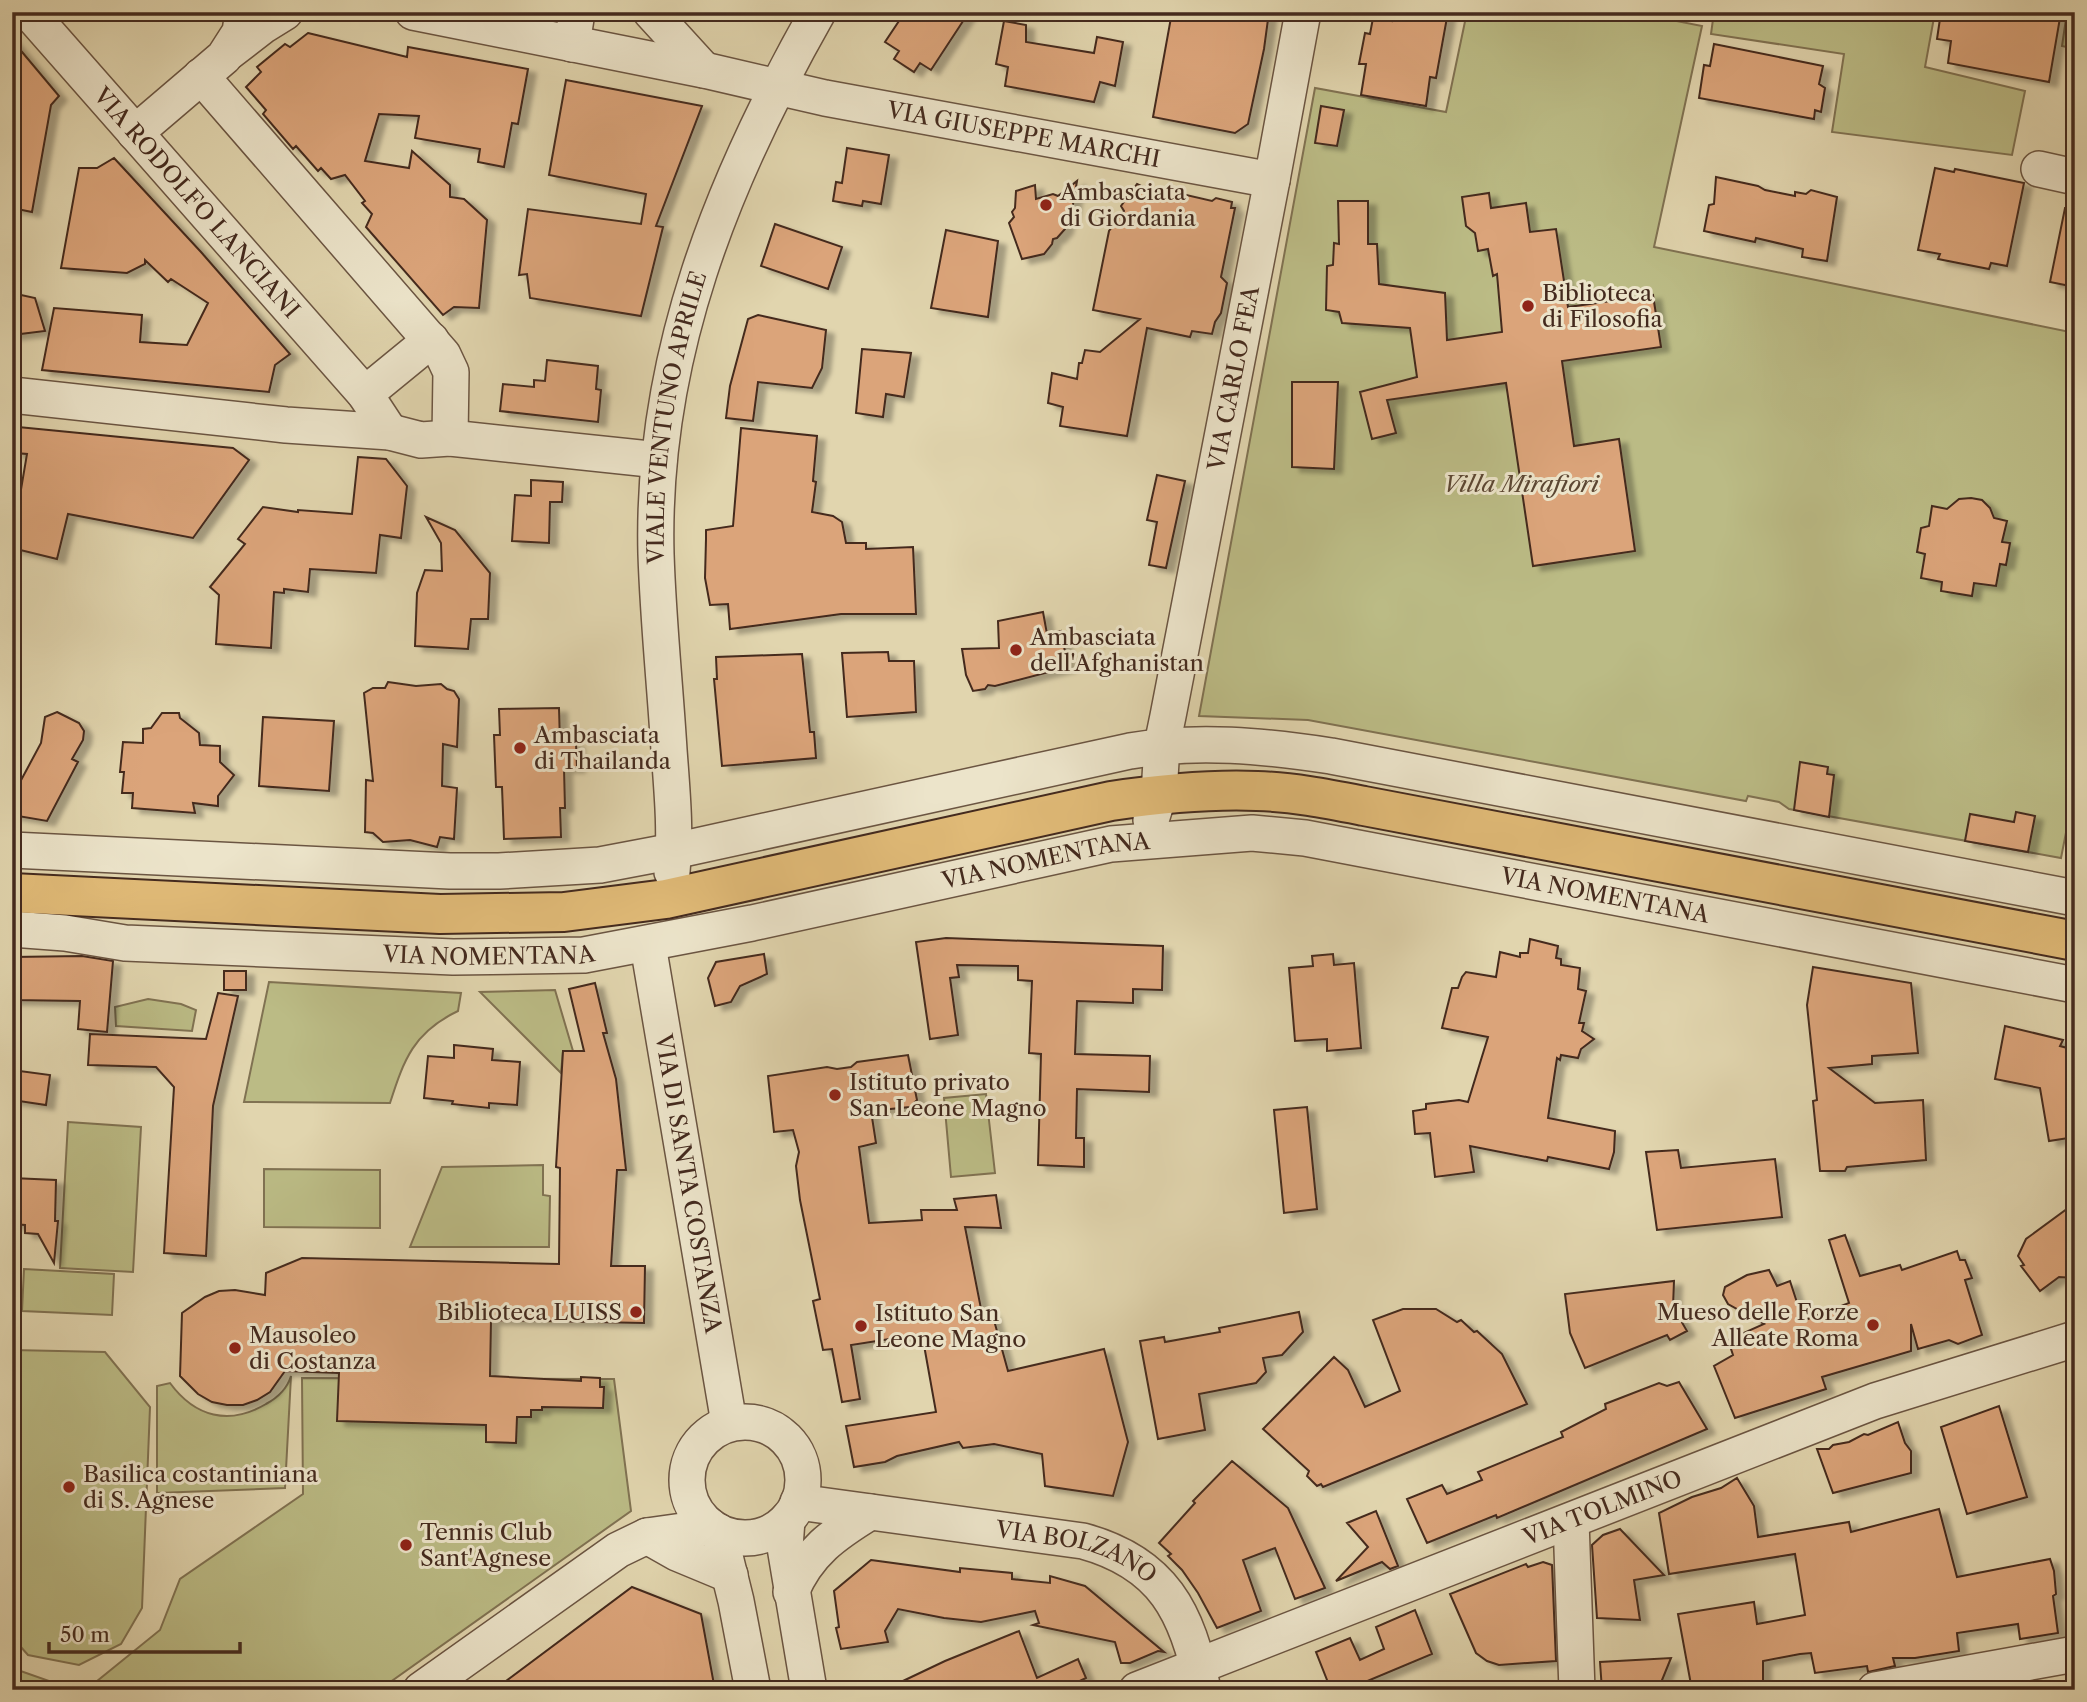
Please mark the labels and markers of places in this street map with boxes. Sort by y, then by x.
place label: Ambasciata di Giordania [1059,178,1197,232]
marker: Ambasciata di Giordania [1038,197,1054,213]
place label: Biblioteca di Filosofia [1542,279,1664,333]
marker: Biblioteca di Filosofia [1520,298,1536,314]
place label: Ambasciata dell'Afghanistan [1029,623,1204,677]
marker: Ambasciata dell'Afghanistan [1008,642,1024,658]
place label: Ambasciata di Thailanda [533,721,672,775]
marker: Ambasciata di Thailanda [512,740,528,756]
place label: Istituto privato San Leone Magno [849,1068,1047,1122]
marker: Istituto privato San Leone Magno [827,1087,843,1103]
place label: Biblioteca LUISS [437,1298,622,1326]
place label: Mueso delle Forze Alleate Roma [1657,1298,1860,1352]
place label: Istituto San Leone Magno [875,1299,1026,1353]
marker: Biblioteca LUISS [628,1304,644,1320]
marker: Mueso delle Forze Alleate Roma [1865,1317,1881,1333]
marker: Istituto San Leone Magno [853,1318,869,1334]
place label: Mausoleo di Costanza [249,1321,377,1375]
marker: Mausoleo di Costanza [227,1340,243,1356]
place label: Basilica costantiniana di S. Agnese [83,1460,319,1514]
marker: Basilica costantiniana di S. Agnese [61,1479,77,1495]
place label: Tennis Club Sant'Agnese [420,1518,552,1572]
marker: Tennis Club Sant'Agnese [398,1537,414,1553]

